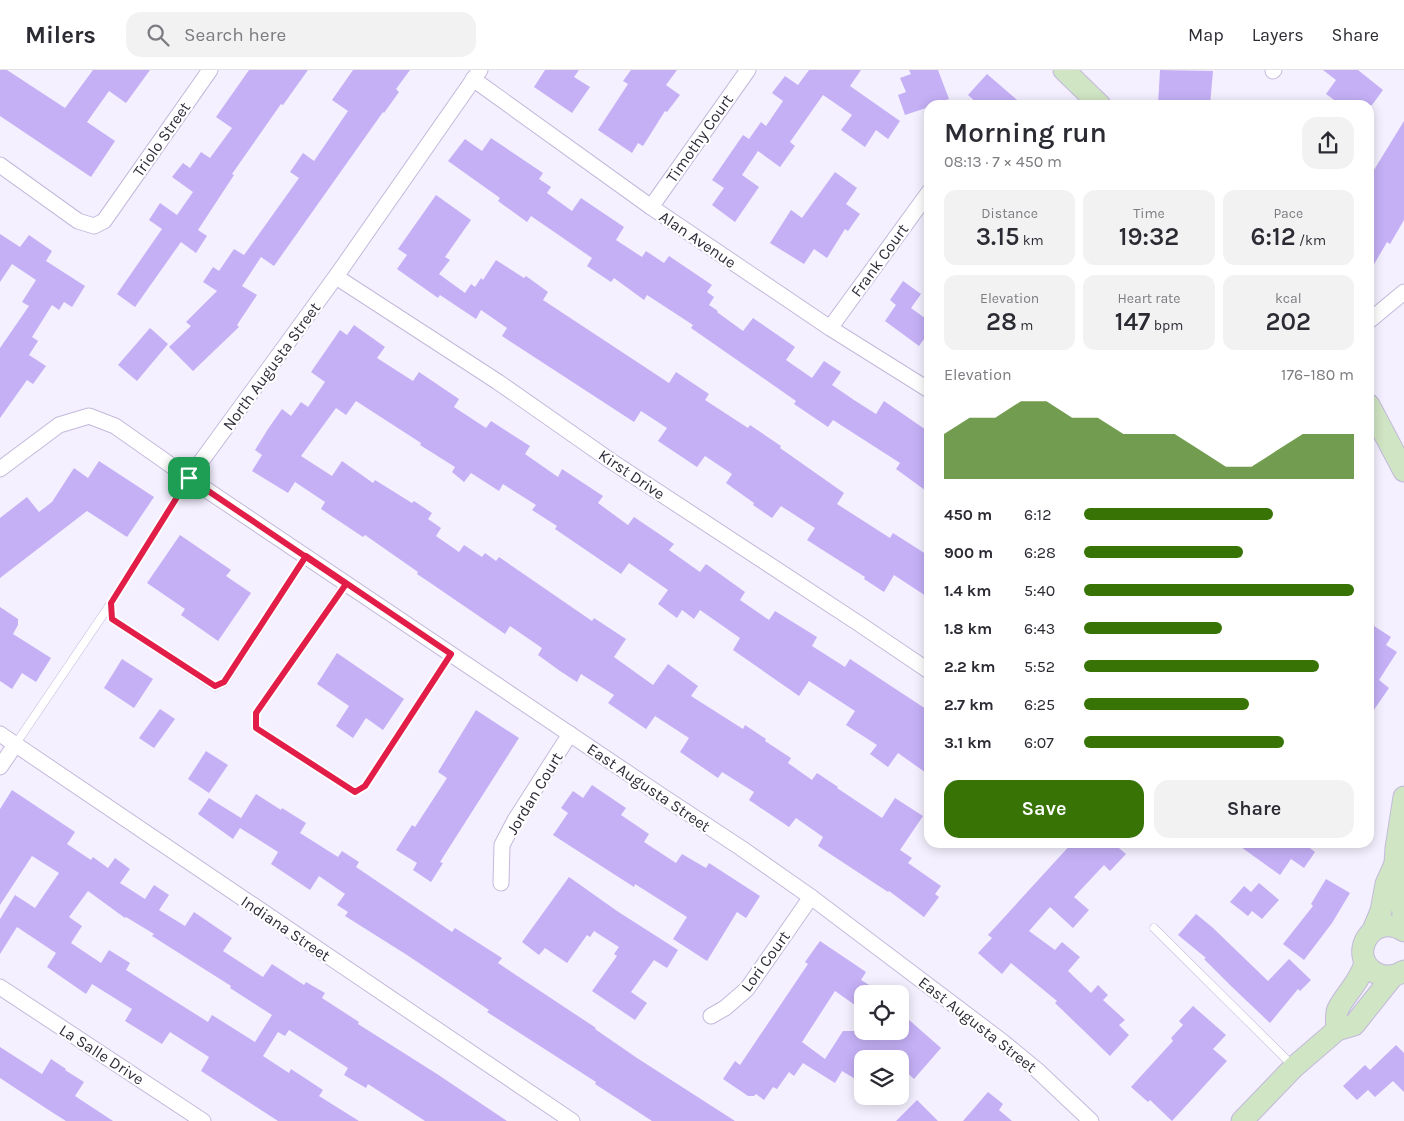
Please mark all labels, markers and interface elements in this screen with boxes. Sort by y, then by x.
search box [126,12,476,57]
text: Milers [25,21,96,49]
icon: search [144,21,172,49]
text: Search here [184,24,286,46]
text: Map [1188,24,1224,46]
text: Layers [1252,24,1304,46]
text: Share [1332,24,1379,46]
street label: Timothy Court [662,90,737,186]
street label: Triolo Street [129,98,194,180]
text: Morning run [944,116,1107,149]
button: share [1302,117,1354,169]
text: 08:13 · 7 × 450 m [944,152,1062,171]
text: Distance [981,205,1038,222]
text: Time [1133,205,1165,222]
text: Pace [1273,205,1303,222]
street label: Alan Avenue [656,207,740,272]
street label: Frank Court [847,220,912,300]
text: 3.15 [976,222,1019,251]
text: 19:32 [1119,222,1179,251]
text: 6:12 [1251,222,1296,251]
text: km [1019,232,1044,249]
text: /km [1296,232,1326,249]
text: Elevation [980,290,1039,307]
text: Heart rate [1117,290,1181,307]
text: kcal [1275,290,1302,307]
street label: North Augusta Street [219,299,324,434]
text: 28 [986,307,1017,336]
text: 147 [1115,307,1150,336]
text: 202 [1266,307,1311,336]
text: m [1017,317,1033,334]
text: bpm [1150,317,1183,334]
text: Elevation [944,365,1012,384]
text: 176–180 m [1281,365,1354,384]
street label: Kirst Drive [595,445,668,504]
pin [168,457,210,499]
icon: arrive [175,464,203,492]
text: 450 m [944,505,992,524]
text: 6:12 [1024,505,1051,524]
text: 900 m [944,543,993,562]
text: 6:28 [1024,543,1056,562]
text: 1.4 km [944,581,991,600]
text: 5:40 [1024,581,1055,600]
text: 1.8 km [944,619,992,638]
text: 6:43 [1024,619,1055,638]
text: 2.2 km [944,657,996,676]
text: 5:52 [1024,657,1055,676]
text: 2.7 km [944,695,994,714]
text: 6:25 [1024,695,1055,714]
text: 3.1 km [944,733,992,752]
text: 6:07 [1024,733,1054,752]
street label: East Augusta Street [583,739,714,836]
street label: Jordan Court [502,749,566,838]
button: Save [944,780,1144,838]
button: Share [1154,780,1354,838]
street label: Indiana Street [238,892,334,965]
street label: Lori Court [737,927,794,995]
street label: East Augusta Street [915,972,1041,1076]
map controls [854,985,909,1105]
button: locate [854,985,909,1040]
street label: La Salle Drive [56,1020,148,1089]
button: layers [854,1050,909,1105]

